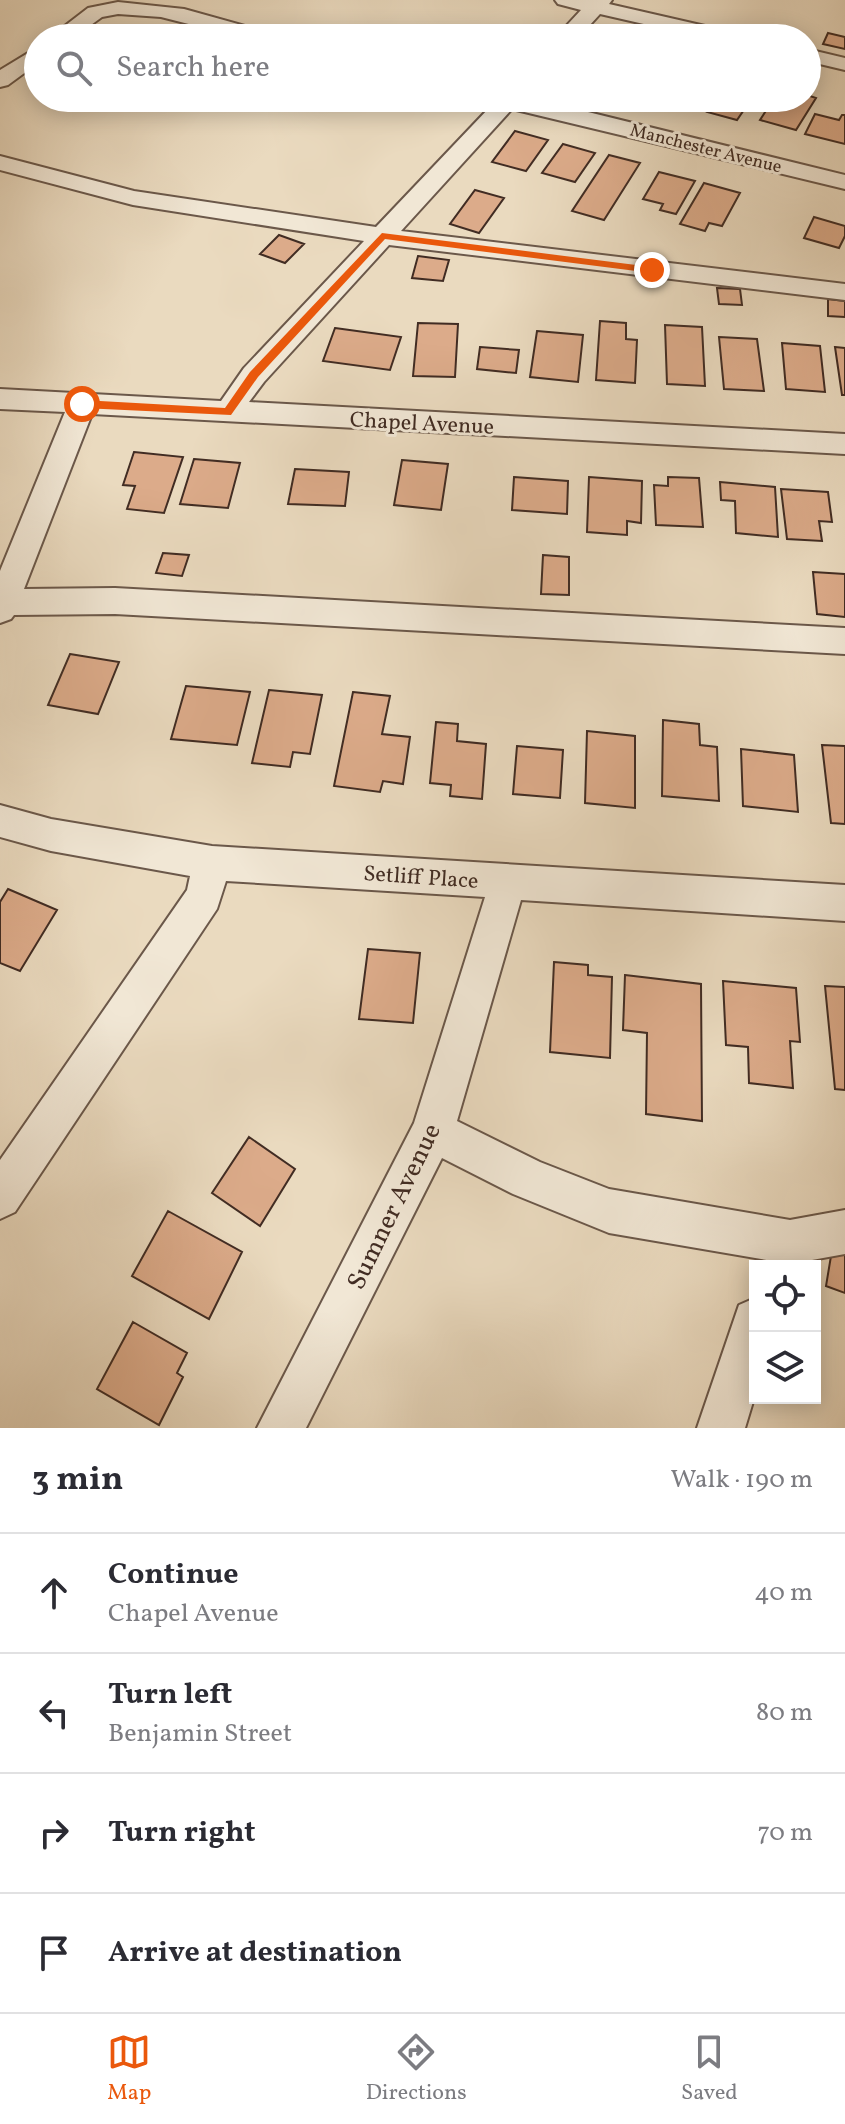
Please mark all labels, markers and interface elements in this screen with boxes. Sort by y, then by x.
search box [24,24,821,112]
icon: search [52,46,96,90]
text: Search here [116,47,270,89]
street label: Manchester Avenue [627,118,784,180]
route end [634,252,670,288]
route start [64,386,100,422]
street label: Chapel Avenue [349,405,495,444]
street label: Setliff Place [362,859,479,898]
street label: Sumner Avenue [339,1118,451,1296]
map controls [749,1260,821,1404]
button: locate [749,1260,821,1332]
button: layers [749,1332,821,1404]
text: 3 min [32,1457,123,1504]
text: Walk · 190 m [670,1462,813,1498]
text: Continue [108,1554,239,1596]
icon: ahead [32,1571,76,1615]
text: 40 m [754,1575,813,1611]
text: Chapel Avenue [108,1596,279,1632]
text: Turn left [108,1674,232,1716]
icon: left [32,1691,76,1735]
text: 80 m [756,1695,813,1731]
text: Benjamin Street [108,1716,292,1752]
icon: right [32,1811,76,1855]
text: Turn right [108,1812,256,1854]
text: 70 m [758,1815,813,1851]
icon: arrive [32,1931,76,1975]
text: Arrive at destination [108,1932,402,1974]
tab: Map [107,2030,151,2109]
tab: Directions [366,2030,467,2109]
tab: Saved [681,2030,738,2109]

